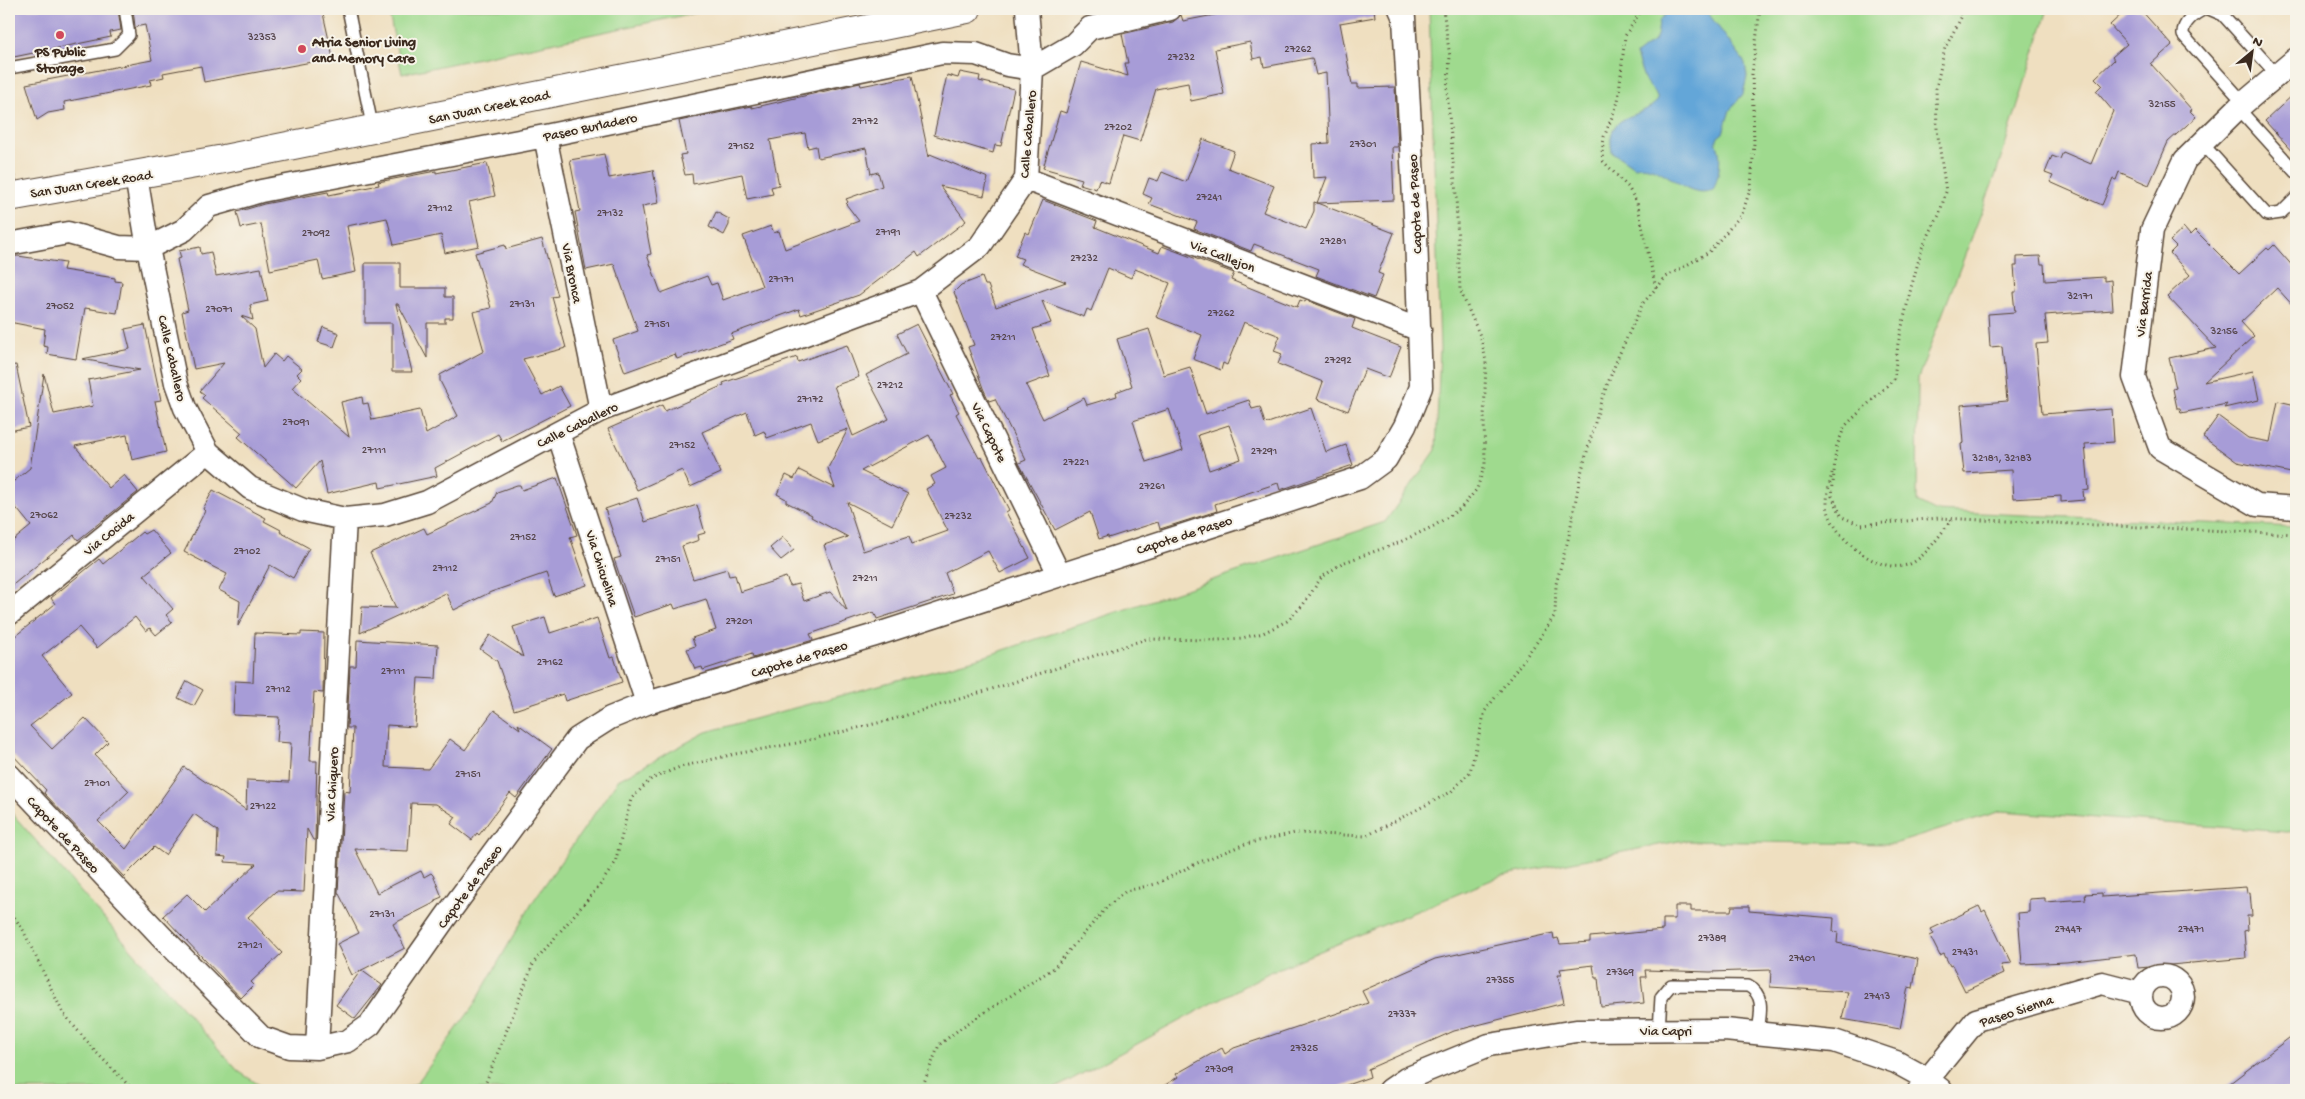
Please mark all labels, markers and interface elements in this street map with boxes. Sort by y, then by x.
north arrow [2228,28,2278,78]
marker: PS Public Storage [54,29,66,41]
house number: 32353 [247,32,276,44]
text: N [2249,33,2265,52]
place label: Atria Senior Living and Memory Care [311,35,416,68]
marker: Atria Senior Living and Memory Care [296,43,308,55]
house number: 27262 [1284,44,1312,56]
place label: PS Public Storage [34,45,86,78]
house number: 27232 [1167,52,1195,64]
street label: San Juan Creek Road [428,87,553,130]
street label: Calle Caballero [1017,90,1042,179]
house number: 32155 [2147,99,2176,111]
street label: Paseo Burladero [541,110,639,147]
house number: 27172 [852,116,879,128]
house number: 27202 [1104,122,1133,134]
house number: 27301 [1349,139,1377,151]
house number: 27152 [728,141,755,153]
street label: Capote de Paseo [1405,154,1428,254]
street label: San Juan Creek Road [29,167,155,203]
house number: 27241 [1196,192,1222,204]
house number: 27112 [427,203,453,215]
house number: 27132 [597,208,624,220]
house number: 27191 [875,227,901,239]
house number: 27092 [302,228,331,240]
house number: 27281 [1320,236,1346,248]
street label: Via Callejon [1186,237,1258,278]
street label: Via Bronca [556,241,585,306]
house number: 27232 [1070,253,1098,265]
street label: Via Barrida [2133,269,2158,339]
house number: 27171 [768,274,794,286]
house number: 32171 [2066,291,2093,303]
house number: 27131 [509,299,535,311]
house number: 27052 [46,301,75,313]
house number: 27071 [205,304,233,316]
house number: 27262 [1207,308,1235,320]
street label: Calle Caballero [152,314,189,403]
house number: 27151 [644,319,670,331]
house number: 32156 [2210,326,2238,338]
house number: 27211 [990,332,1016,344]
house number: 27292 [1324,355,1352,367]
house number: 27212 [877,380,904,392]
house number: 27172 [797,394,824,406]
street label: Calle Caballero [535,399,621,453]
street label: Via Capote [966,400,1010,466]
house number: 27091 [282,417,310,429]
house number: 27152 [669,440,696,452]
house number: 27111 [362,445,386,457]
house number: 27291 [1251,446,1277,458]
house number: 32181, 32183 [1971,453,2032,465]
house number: 27221 [1063,457,1089,469]
house number: 27261 [1139,481,1165,493]
street label: Via Cocida [80,509,139,561]
house number: 27062 [30,510,59,522]
house number: 27232 [944,511,972,523]
street label: Capote de Paseo [1135,513,1235,560]
street label: Via Chicuelina [580,528,621,610]
house number: 27152 [510,532,537,544]
house number: 27102 [233,546,261,558]
house number: 27151 [655,554,681,566]
house number: 27112 [432,563,458,575]
house number: 27211 [852,573,878,585]
house number: 27201 [725,616,753,628]
street label: Capote de Paseo [750,638,850,683]
house number: 27162 [537,657,564,669]
house number: 27111 [381,666,405,678]
house number: 27112 [265,684,291,696]
street label: Via Chiquero [323,747,344,823]
house number: 27151 [455,769,481,781]
house number: 27101 [84,778,110,790]
street label: Capote de Paseo [22,793,102,878]
house number: 27122 [250,801,277,813]
street label: Capote de Paseo [435,842,507,933]
house number: 27131 [369,909,395,921]
house number: 27447 [2054,924,2082,936]
house number: 27471 [2178,924,2204,936]
house number: 27389 [1698,933,1727,945]
house number: 27121 [237,940,263,952]
house number: 27431 [1952,947,1978,959]
house number: 27401 [1788,953,1816,965]
house number: 27369 [1606,967,1634,979]
house number: 27355 [1486,975,1514,987]
house number: 27413 [1864,991,1891,1003]
street label: Paseo Sienna [1977,992,2057,1033]
house number: 27337 [1388,1009,1416,1021]
street label: Via Capri [1639,1024,1692,1041]
house number: 27325 [1290,1043,1318,1055]
house number: 27309 [1205,1064,1234,1076]

